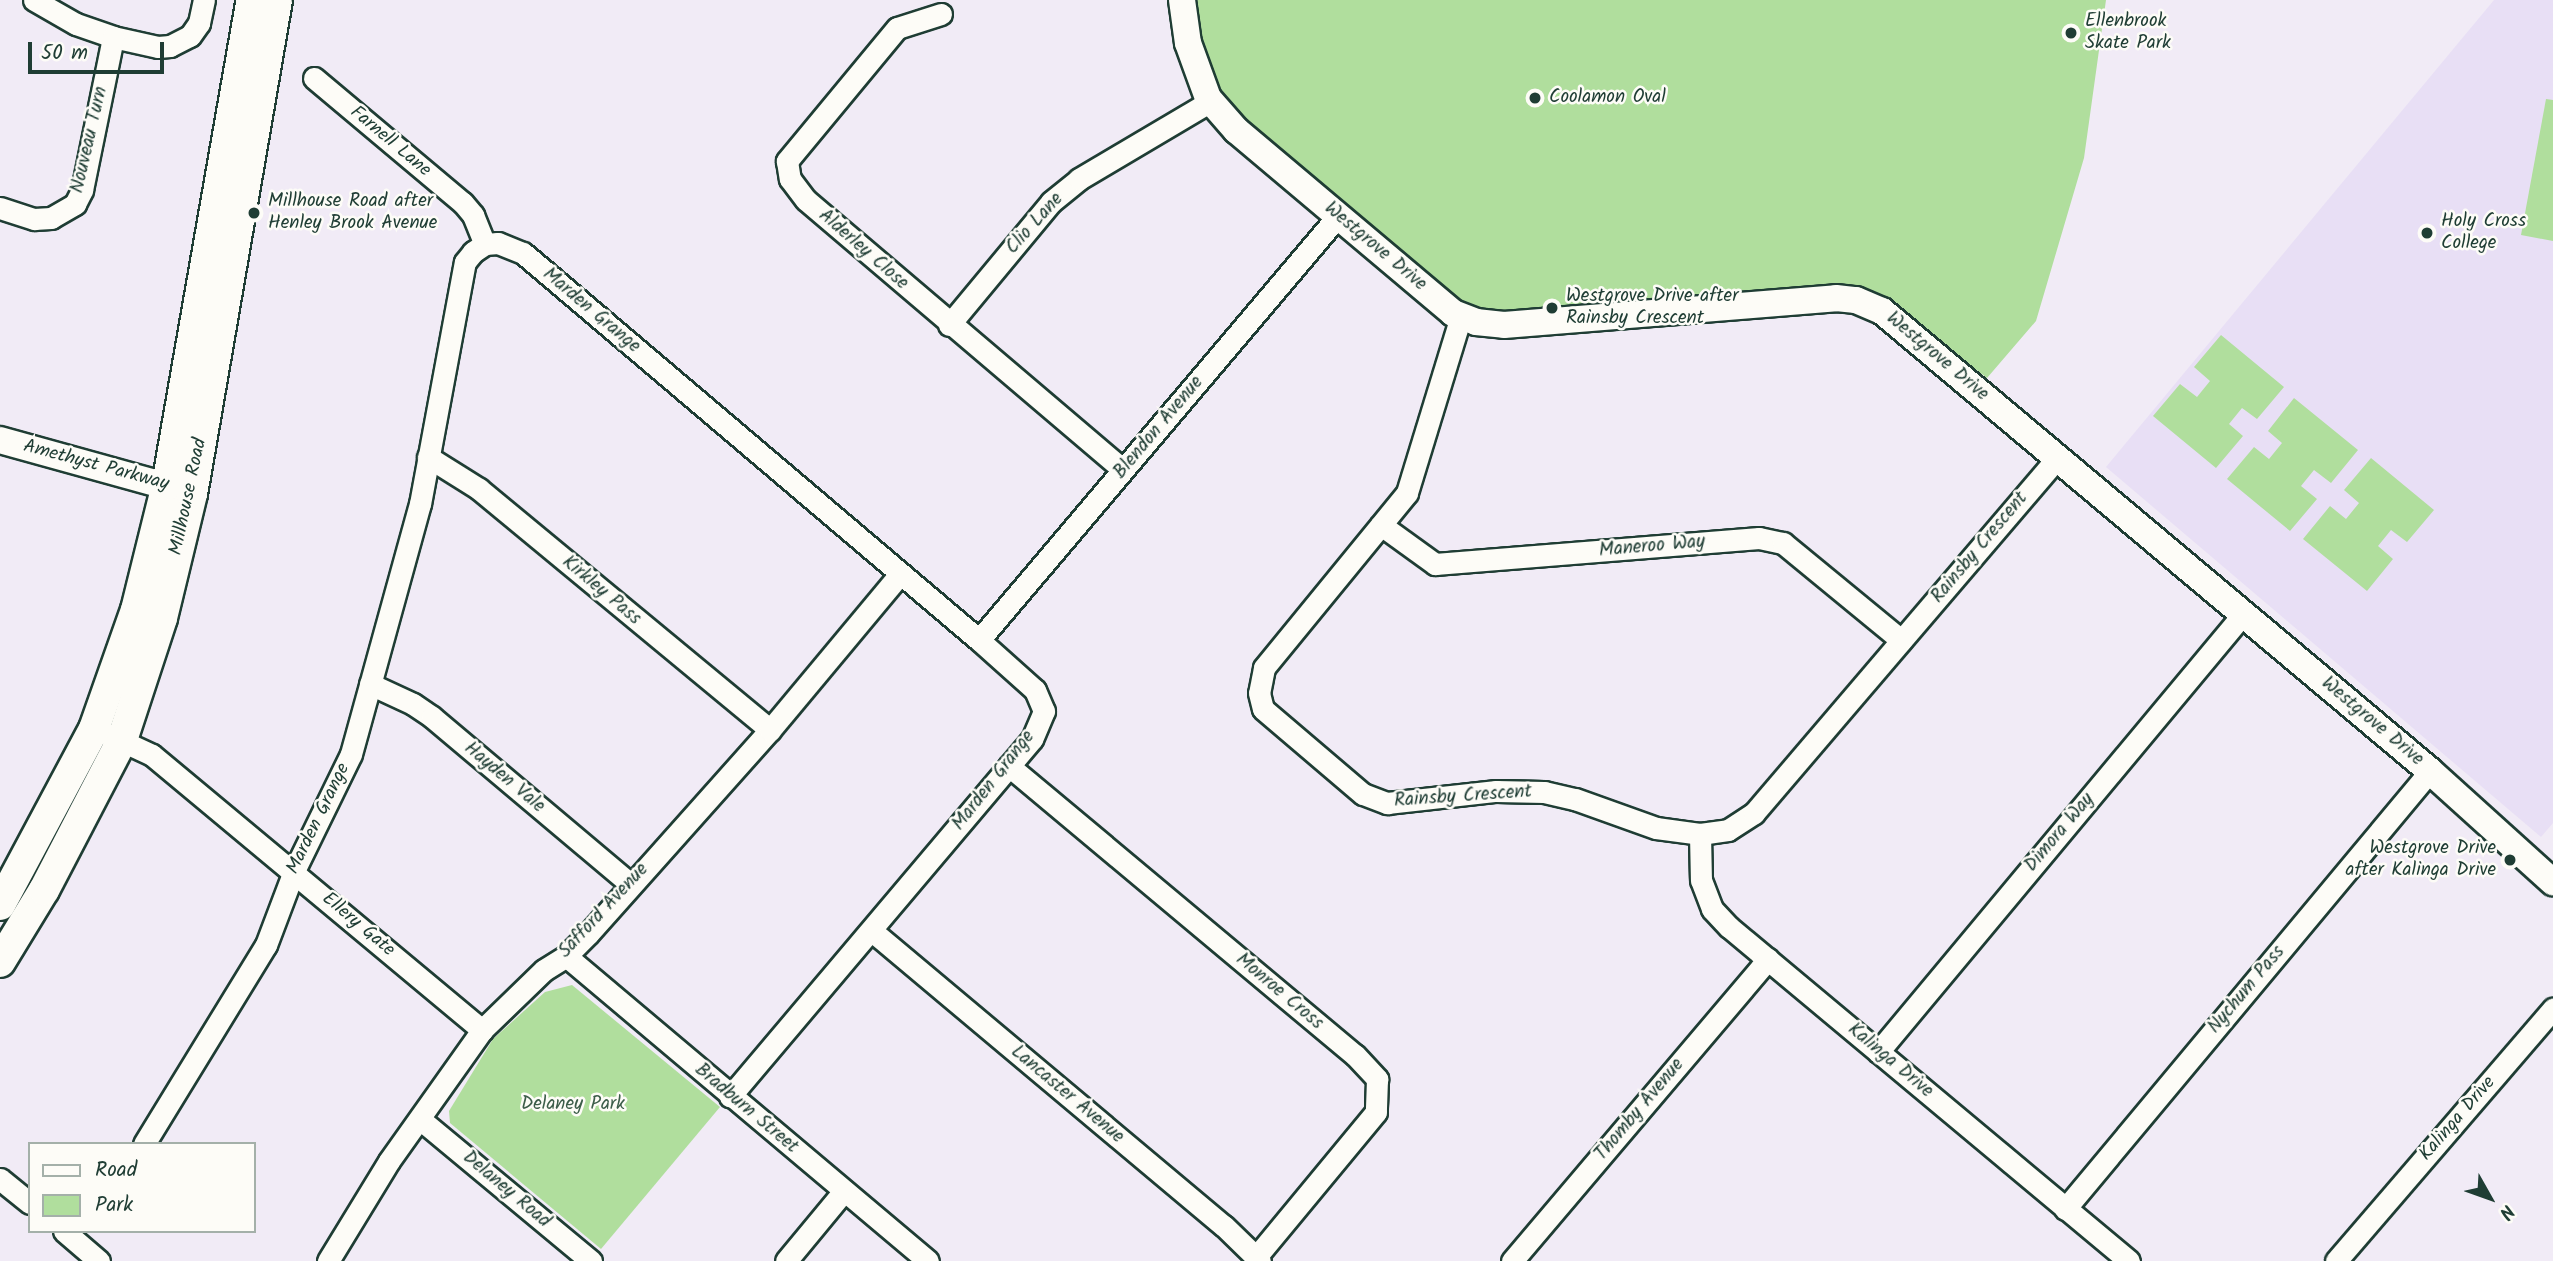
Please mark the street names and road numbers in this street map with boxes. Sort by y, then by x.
street label: Nouveau Turn [67,85,113,195]
street label: Farnell Lane [345,102,435,182]
street label: Clio Lane [1002,189,1068,259]
street label: Westgrove Drive [1319,198,1431,296]
street label: Alderley Close [813,205,913,295]
street label: Marden Grange [538,264,644,358]
street label: Westgrove Drive [1881,308,1993,406]
street label: Blendon Avenue [1109,372,1209,484]
street label: Amethyst Parkway [21,436,171,496]
street label: Millhouse Road [165,436,213,558]
street label: Rainsby Crescent [1927,488,2033,608]
street label: Maneroo Way [1598,531,1706,563]
street label: Kirkley Pass [557,551,645,631]
street label: Westgrove Drive [2316,673,2428,771]
street label: Marden Grange [948,727,1040,835]
street label: Hayden Vale [459,738,549,818]
street label: Marden Grange [282,760,356,878]
street label: Rainsby Crescent [1393,781,1533,813]
street label: Dimora Way [2020,789,2100,877]
street label: Safford Avenue [554,859,654,963]
street label: Ellery Gate [317,888,399,962]
street label: Nychum Pass [2204,941,2290,1039]
street label: Monroe Cross [1231,949,1327,1035]
street label: Kalinga Drive [1843,1019,1937,1103]
street label: Lancaster Avenue [1006,1041,1128,1149]
street label: Thomby Avenue [1591,1054,1689,1166]
street label: Bradburn Street [690,1059,802,1159]
street label: Kalinga Drive [2415,1072,2501,1166]
street label: Delaney Road [457,1147,555,1233]

